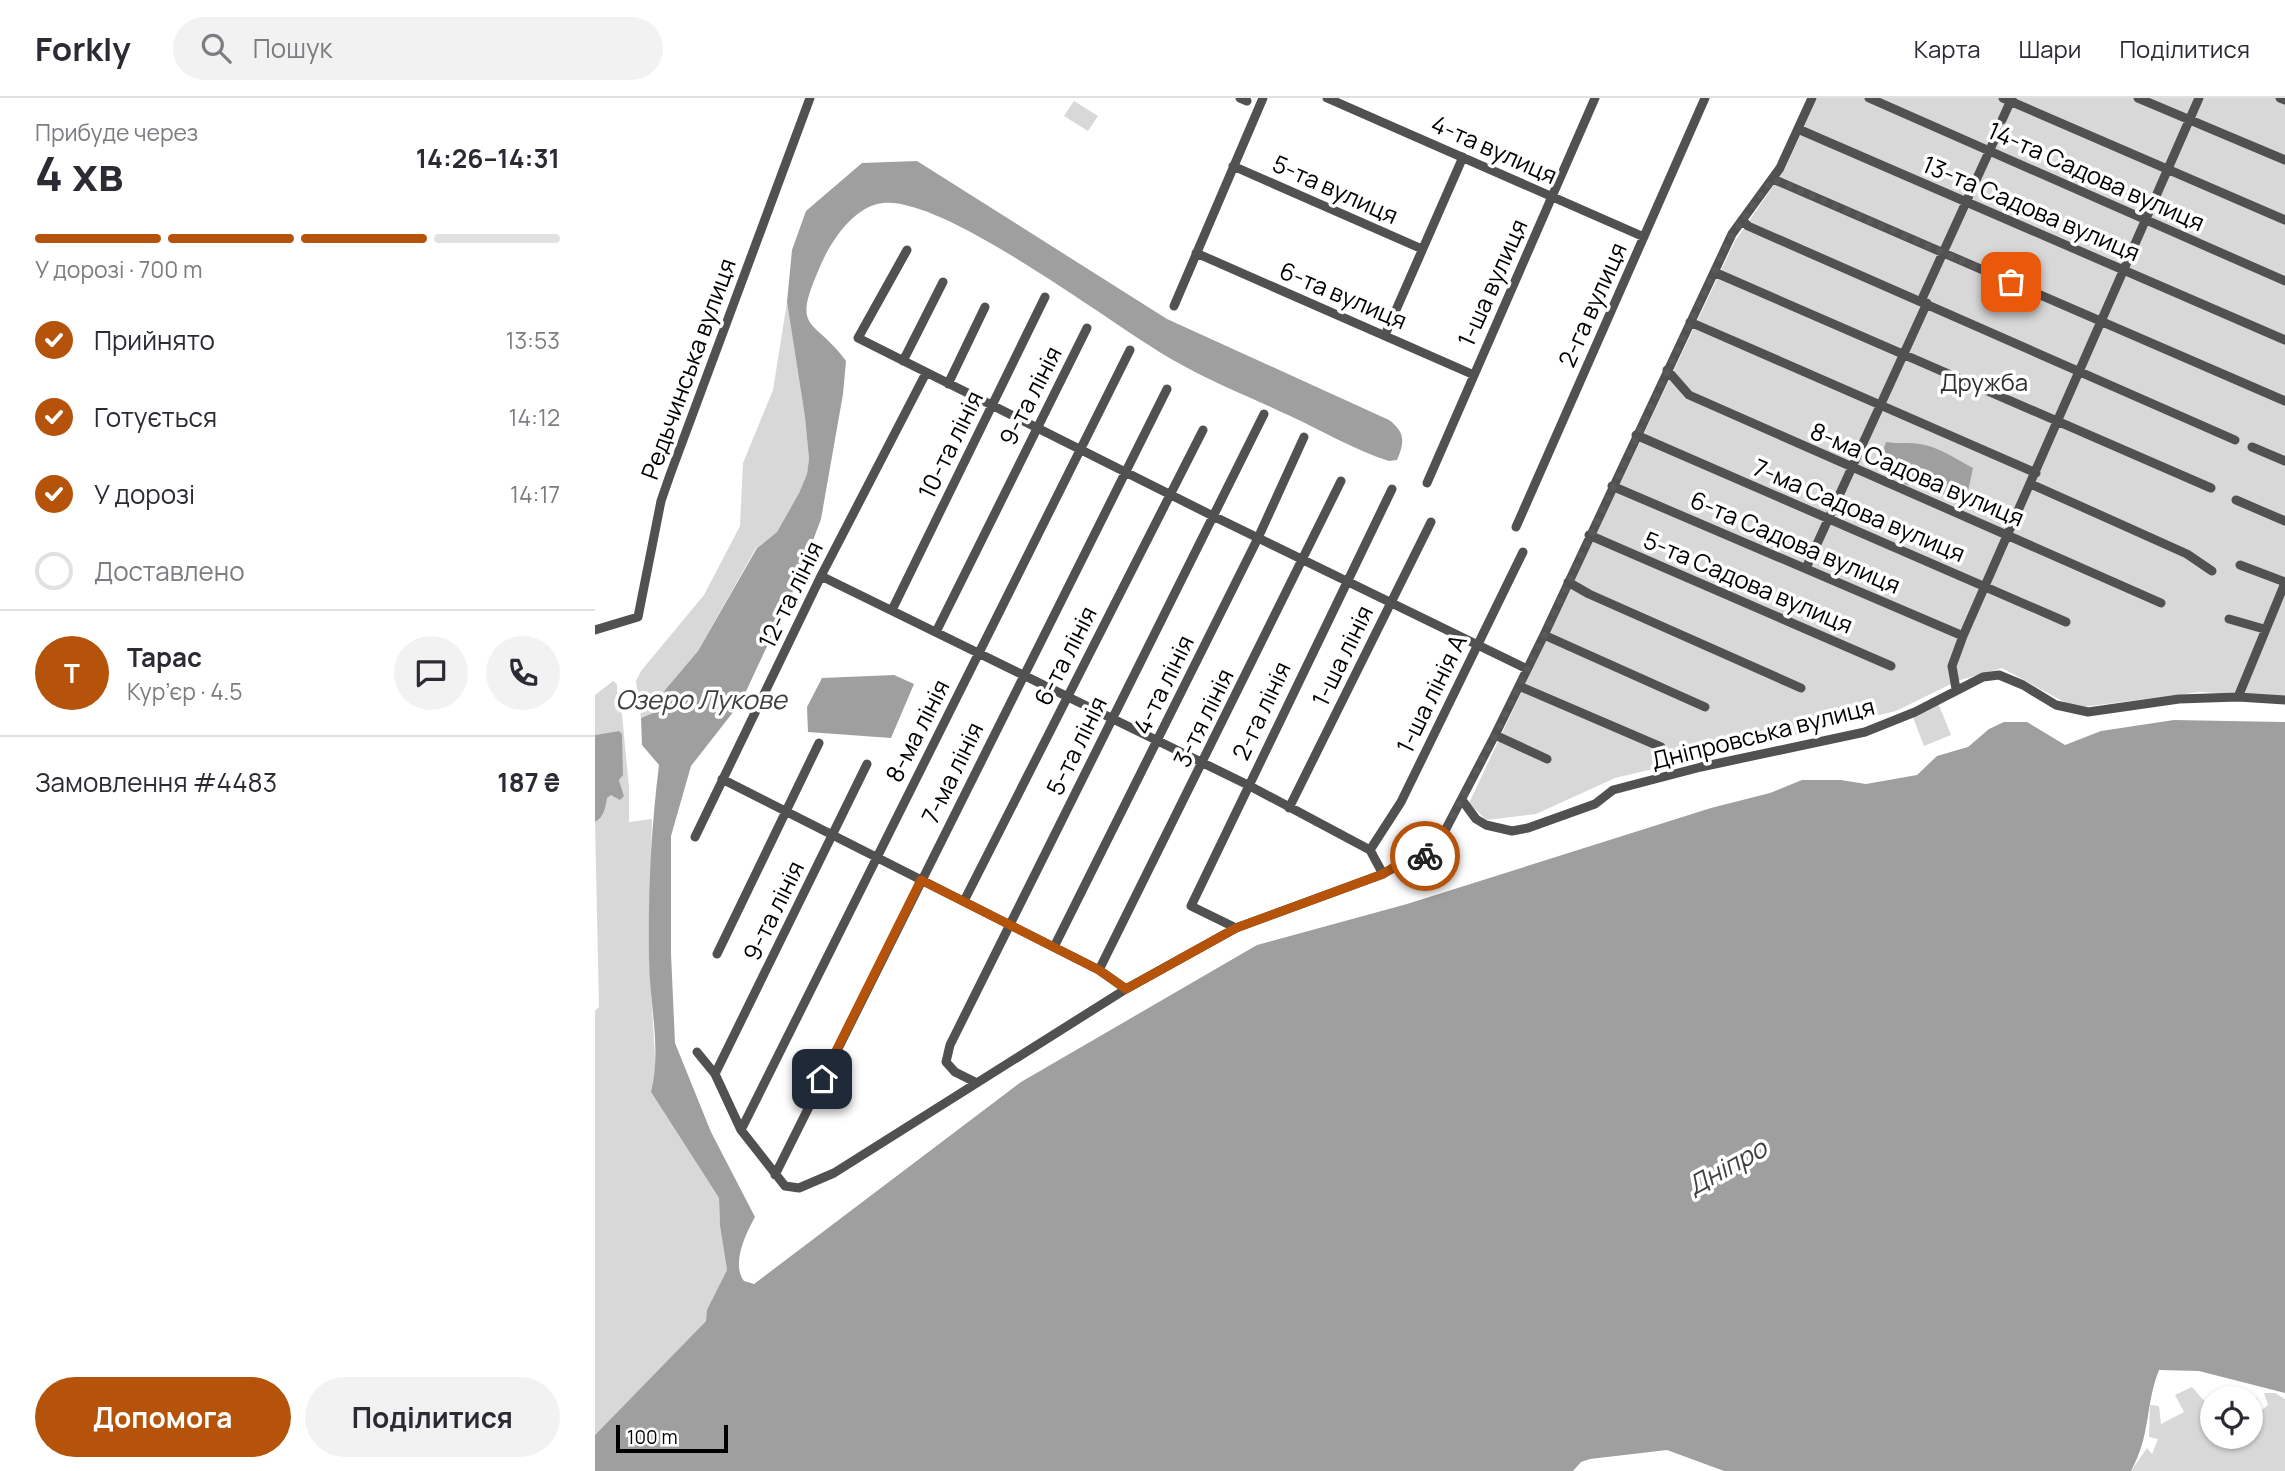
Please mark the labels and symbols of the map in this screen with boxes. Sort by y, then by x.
street label: 4-та вулиця [1426,106,1563,191]
street label: 14-та Садова вулиця [1983,113,2210,238]
street label: 5-та вулиця [1268,146,1404,231]
street label: 13-та Садова вулиця [1918,147,2145,268]
street label: 1-ша вулиця [1449,213,1534,351]
street label: 2-га вулиця [1549,237,1634,372]
pin [1981,252,2041,312]
street label: Редьчинська вулиця [632,253,743,484]
street label: 6-та вулиця [1275,253,1412,336]
street label: 9-та лінія [991,340,1069,451]
park label: Дружба [1940,365,2028,398]
street label: 10-та лінія [909,385,990,504]
street label: 8-ма Садова вулиця [1806,414,2030,534]
street label: 7-ма Садова вулиця [1749,450,1971,569]
street label: 6-та Садова вулиця [1685,482,1906,601]
street label: 5-та Садова вулиця [1639,523,1858,641]
street label: 12-та лінія [750,535,830,653]
street label: 1-ша лінія [1303,599,1380,711]
street label: 6-та лінія [1026,600,1104,711]
street label: 1-ша лінія А [1388,628,1474,758]
street label: 4-та лінія [1124,629,1201,739]
street label: 2-га лінія [1223,656,1298,765]
street label: 3-тя лінія [1165,663,1241,772]
street label: 8-ма лінія [877,673,957,787]
water label: Озеро Лукове [615,681,789,717]
street label: Дніпровська вулиця [1647,689,1878,776]
street label: 5-та лінія [1038,690,1114,800]
street label: 7-ма лінія [913,716,990,829]
courier [1390,821,1460,891]
street label: 9-та лінія [734,855,811,966]
pin [792,1049,852,1109]
water label: Дніпро [1680,1129,1774,1203]
scale bar [616,1422,728,1454]

